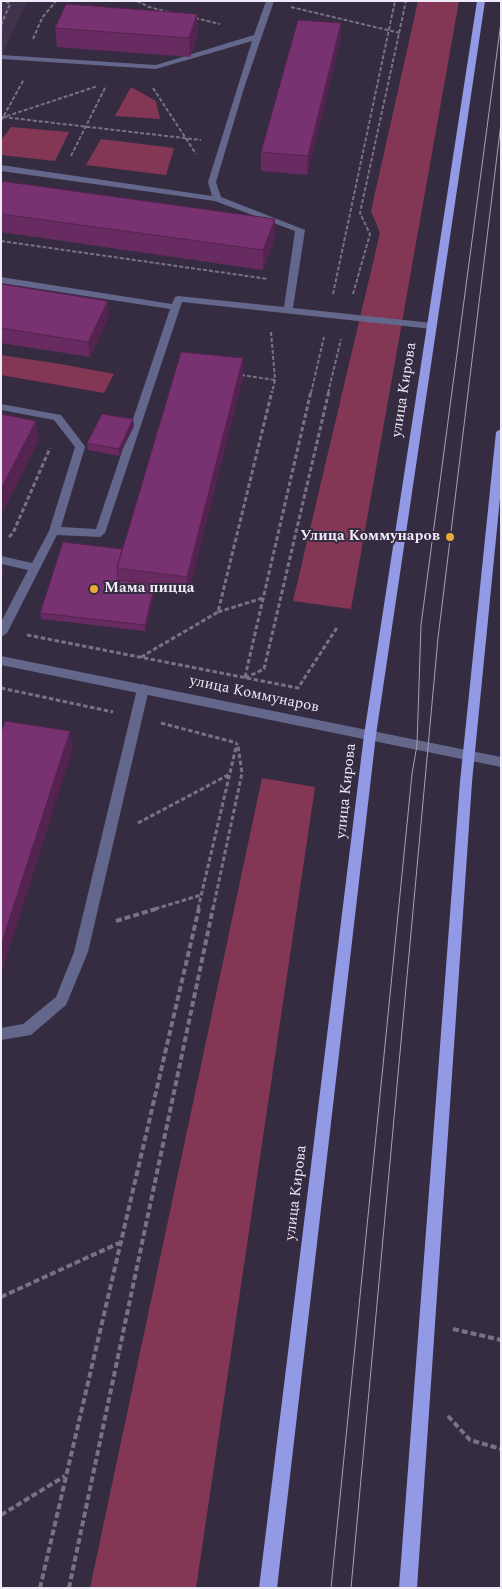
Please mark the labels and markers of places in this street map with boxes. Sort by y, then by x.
place label: Улица Коммунаров [300,528,440,546]
marker: Улица Коммунаров [444,531,456,543]
place label: Мама пицца [104,580,194,598]
marker: Мама пицца [88,583,100,595]

